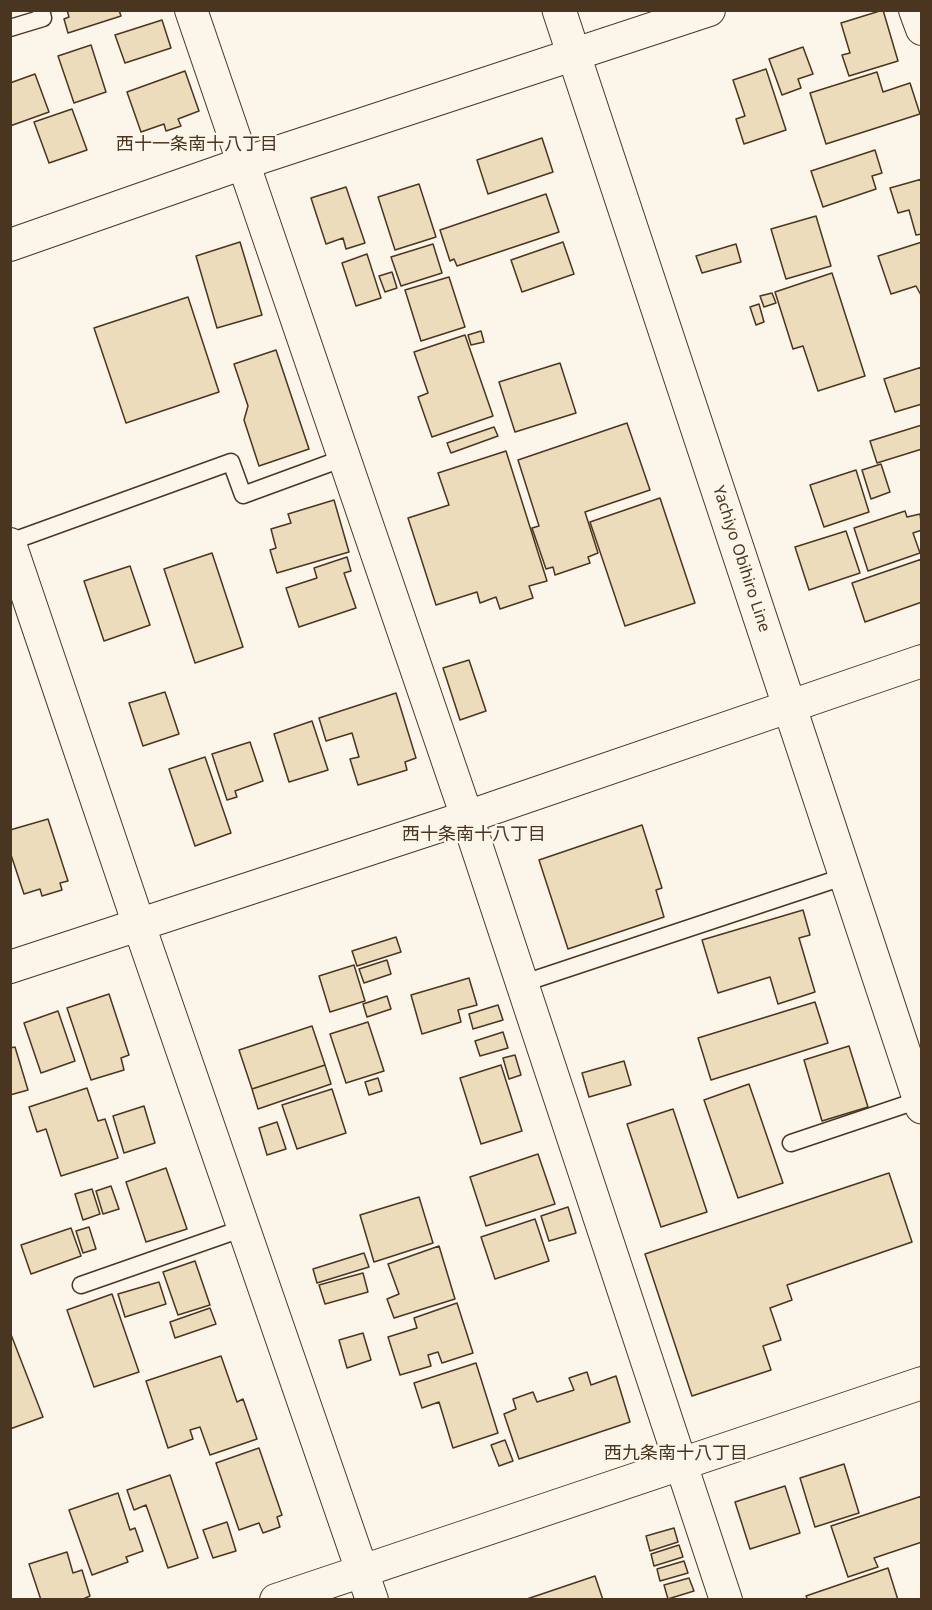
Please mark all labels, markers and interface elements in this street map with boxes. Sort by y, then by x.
district label: 西十一条南十八丁目 [116,134,278,156]
street label: Yachiyo Obihiro Line [708,483,774,635]
district label: 西十条南十八丁目 [402,824,546,846]
district label: 西九条南十八丁目 [604,1443,748,1465]

